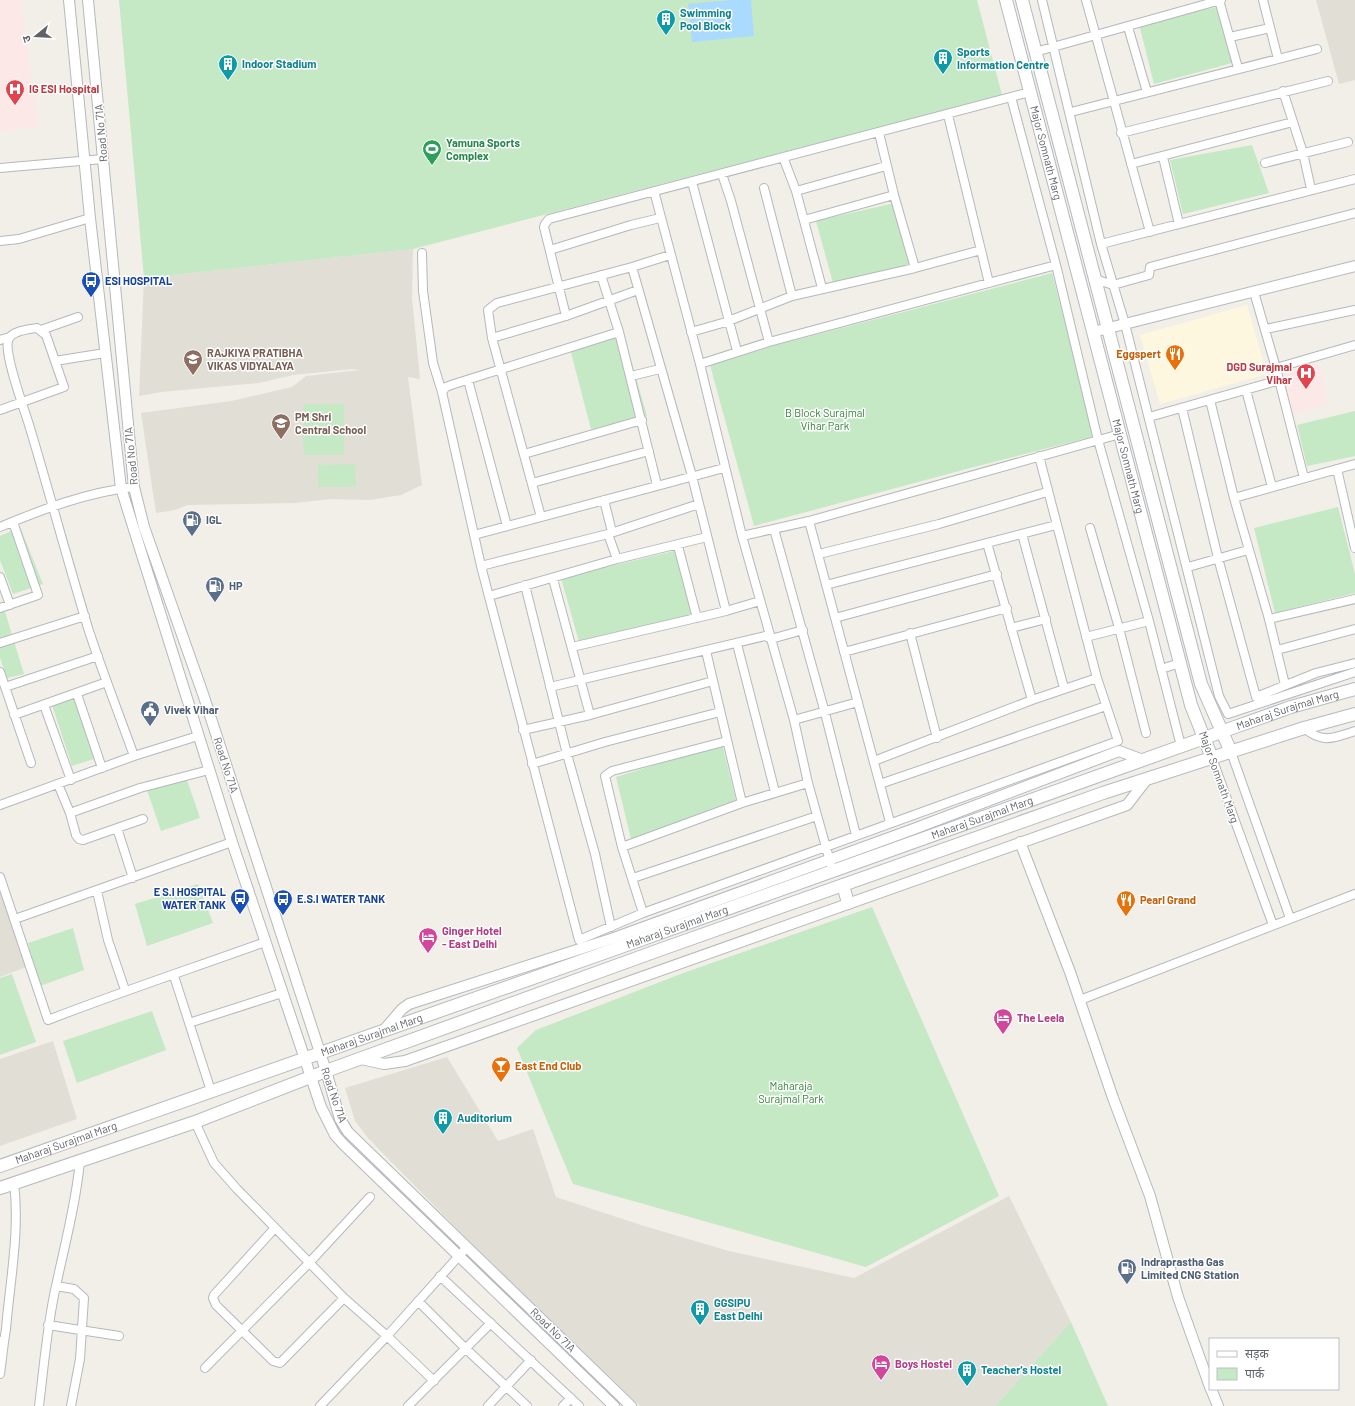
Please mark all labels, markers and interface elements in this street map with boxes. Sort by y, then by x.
place label: Swimming Pool Block [680,6,731,32]
building icon: Swimming Pool Block [655,8,677,36]
north arrow [16,16,56,56]
text: उ [19,34,33,44]
place label: Sports Information Centre [957,45,1049,71]
building icon: Sports Information Centre [932,47,954,75]
building icon: Indoor Stadium [217,53,239,81]
place label: Indoor Stadium [242,57,317,70]
hospital icon: IG ESI Hospital [4,78,26,106]
place label: IG ESI Hospital [29,82,99,95]
street label: Road No 71A [91,103,110,162]
street label: Major Somnath Marg [1028,104,1065,201]
place label: Yamuna Sports Complex [446,136,520,162]
sports icon: Yamuna Sports Complex [421,138,443,166]
bus stop icon: ESI HOSPITAL [80,270,102,298]
place label: ESI HOSPITAL [105,274,172,287]
restaurant icon: Eggspert [1164,343,1186,371]
place label: RAJKIYA PRATIBHA VIKAS VIDYALAYA [207,346,304,372]
place label: Eggspert [1116,347,1161,360]
school or university icon: RAJKIYA PRATIBHA VIKAS VIDYALAYA [182,348,204,376]
place label: DGD Surajmal Vihar [1227,360,1293,386]
hospital icon: DGD Surajmal Vihar [1295,362,1317,390]
park label: B Block Surajmal Vihar Park [785,406,865,432]
place label: PM Shri Central School [295,410,366,436]
school or university icon: PM Shri Central School [270,412,292,440]
street label: Major Somnath Marg [1110,418,1147,515]
street label: Road No 71A [121,426,140,486]
fuel station icon: IGL [181,509,203,537]
place label: IGL [206,513,222,526]
fuel station icon: HP [204,575,226,603]
place label: HP [229,579,243,592]
street label: Maharaj Surajmal Marg [1234,687,1340,732]
public building icon: Vivek Vihar [139,699,161,727]
place label: Vivek Vihar [164,703,220,716]
street label: Major Somnath Marg [1197,729,1242,825]
street label: Road No 71A [211,735,242,795]
street label: Maharaj Surajmal Marg [929,793,1035,841]
place label: E S.I HOSPITAL WATER TANK [154,885,226,911]
bus stop icon: E S.I HOSPITAL WATER TANK [229,887,251,915]
bus stop icon: E.S.I WATER TANK [272,888,294,916]
restaurant icon: Pearl Grand [1115,889,1137,917]
place label: E.S.I WATER TANK [297,892,385,905]
place label: Pearl Grand [1140,893,1196,906]
street label: Maharaj Surajmal Marg [624,902,729,951]
place label: Ginger Hotel - East Delhi [442,924,502,950]
hotel icon: Ginger Hotel - East Delhi [417,926,439,954]
hotel icon: The Leela [992,1007,1014,1035]
street label: Maharaj Surajmal Marg [319,1011,424,1058]
place label: The Leela [1017,1011,1065,1024]
bar icon: East End Club [490,1055,512,1083]
place label: East End Club [515,1059,582,1072]
street label: Road No 71A [319,1065,350,1125]
park label: Maharaja Surajmal Park [758,1079,824,1105]
building icon: Auditorium [432,1107,454,1135]
place label: Auditorium [457,1111,512,1124]
street label: Maharaj Surajmal Marg [13,1118,119,1166]
place label: Indraprastha Gas Limited CNG Station [1141,1255,1239,1281]
fuel station icon: Indraprastha Gas Limited CNG Station [1116,1257,1138,1285]
place label: GGSIPU East Delhi [714,1296,763,1322]
building icon: GGSIPU East Delhi [689,1298,711,1326]
street label: Road No 71A [528,1305,579,1355]
legend [1209,1338,1339,1390]
text: सड़क [1245,1346,1270,1361]
hotel icon: Boys Hostel [870,1353,892,1381]
place label: Boys Hostel [895,1357,952,1370]
building icon: Teacher's Hostel [956,1359,978,1387]
place label: Teacher's Hostel [981,1363,1062,1376]
text: पार्क [1245,1366,1265,1380]

